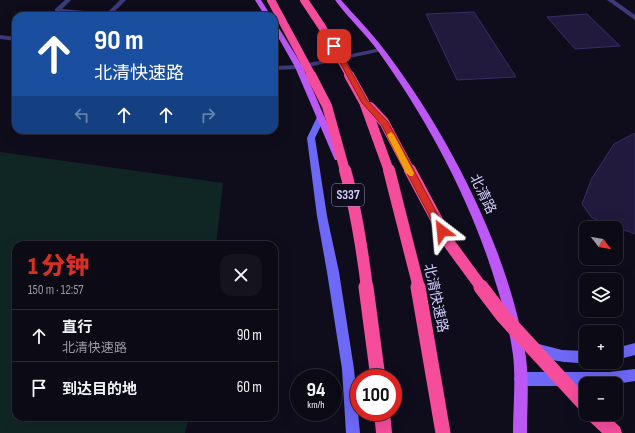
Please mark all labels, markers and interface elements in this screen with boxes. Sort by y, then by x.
text: 90 m [94,24,144,57]
icon: ahead [28,28,80,80]
pin [317,29,351,63]
icon: arrive [323,35,345,57]
text: 北清快速路 [94,63,184,84]
icon: left [71,104,93,126]
icon: ahead [113,104,135,126]
icon: ahead [155,104,177,126]
icon: right [197,104,219,126]
street label: 北清路 [466,171,500,217]
road number: S337 [332,184,364,206]
position arrow [421,210,463,252]
north arrow [579,221,623,265]
map controls [579,221,623,421]
text: 1 分钟 [28,252,90,281]
button: close [220,254,262,296]
street label: 北清快速路 [420,262,452,334]
button: layers [579,273,623,317]
text: 150 m · 12:57 [28,282,84,298]
text: 直行 [62,318,92,337]
icon: ahead [28,325,50,347]
button: + [579,325,623,369]
text: 90 m [237,326,262,345]
text: 北清快速路 [62,340,127,356]
speed limit sign: 100 [350,369,402,421]
icon: arrive [28,377,50,399]
button: − [579,377,623,421]
text: 60 m [237,378,262,397]
text: 94 [307,378,325,402]
text: 到达目的地 [62,380,137,399]
text: km/h [307,399,325,411]

